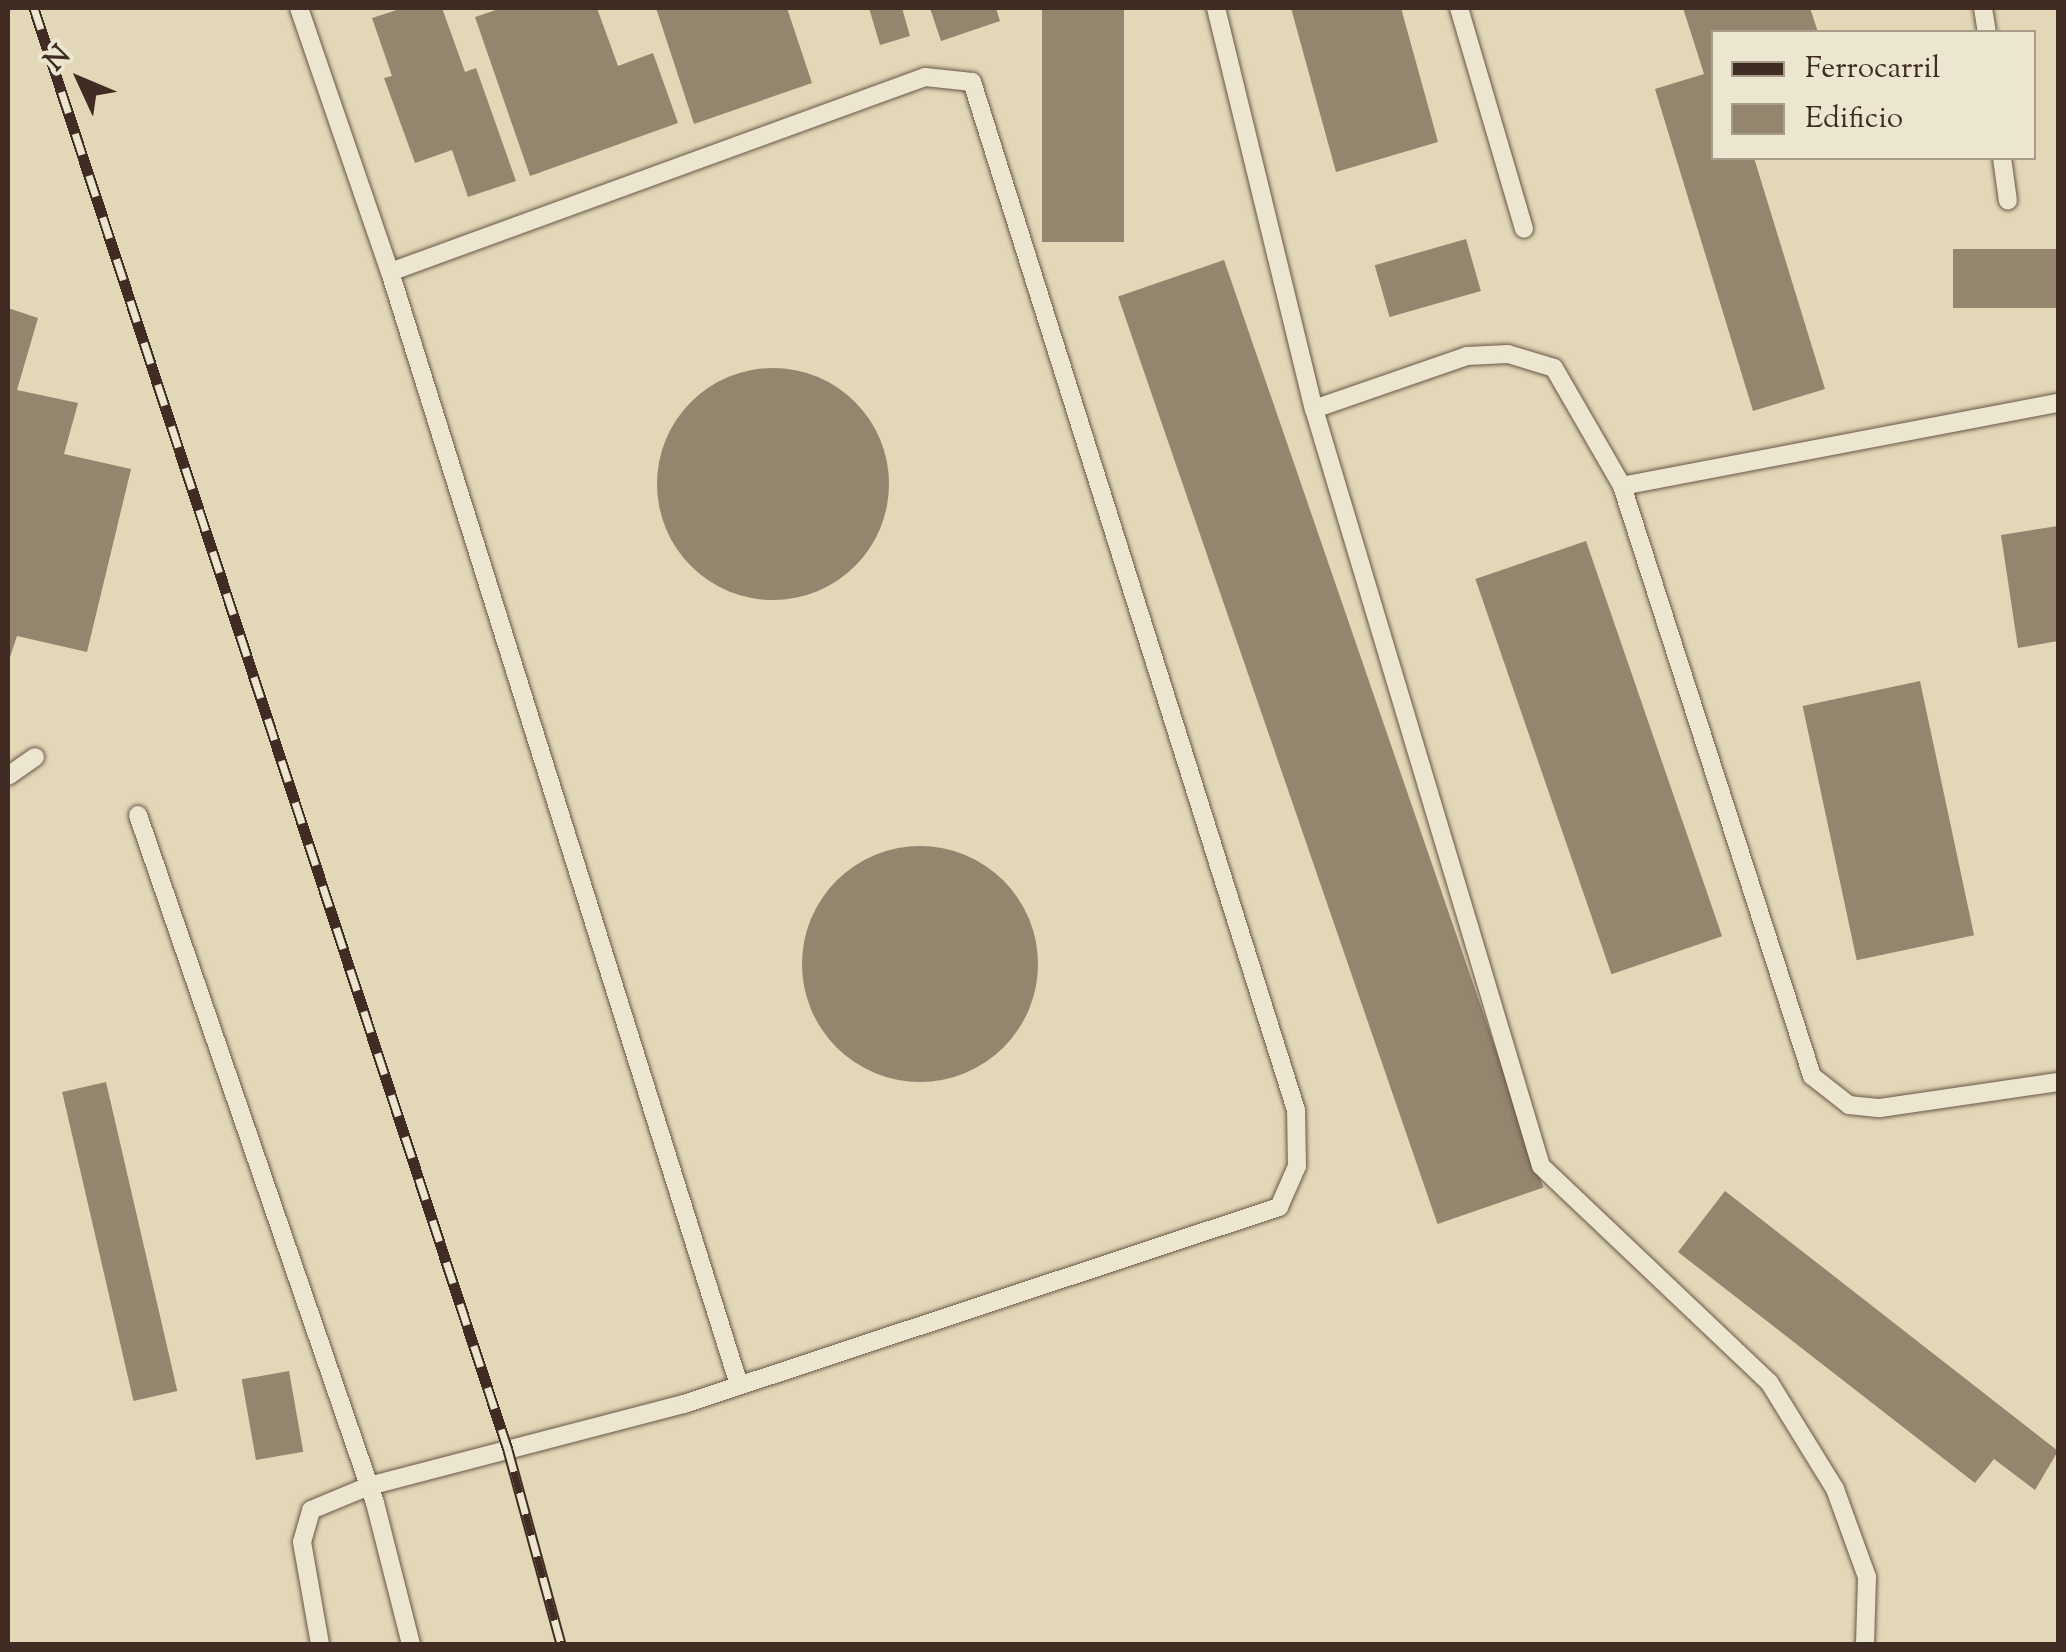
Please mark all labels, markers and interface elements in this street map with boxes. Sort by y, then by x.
north arrow [30,30,130,130]
legend [1711,30,2036,160]
text: N [36,37,81,81]
text: Ferrocarril [1805,48,1940,91]
text: Edificio [1805,98,1903,141]

